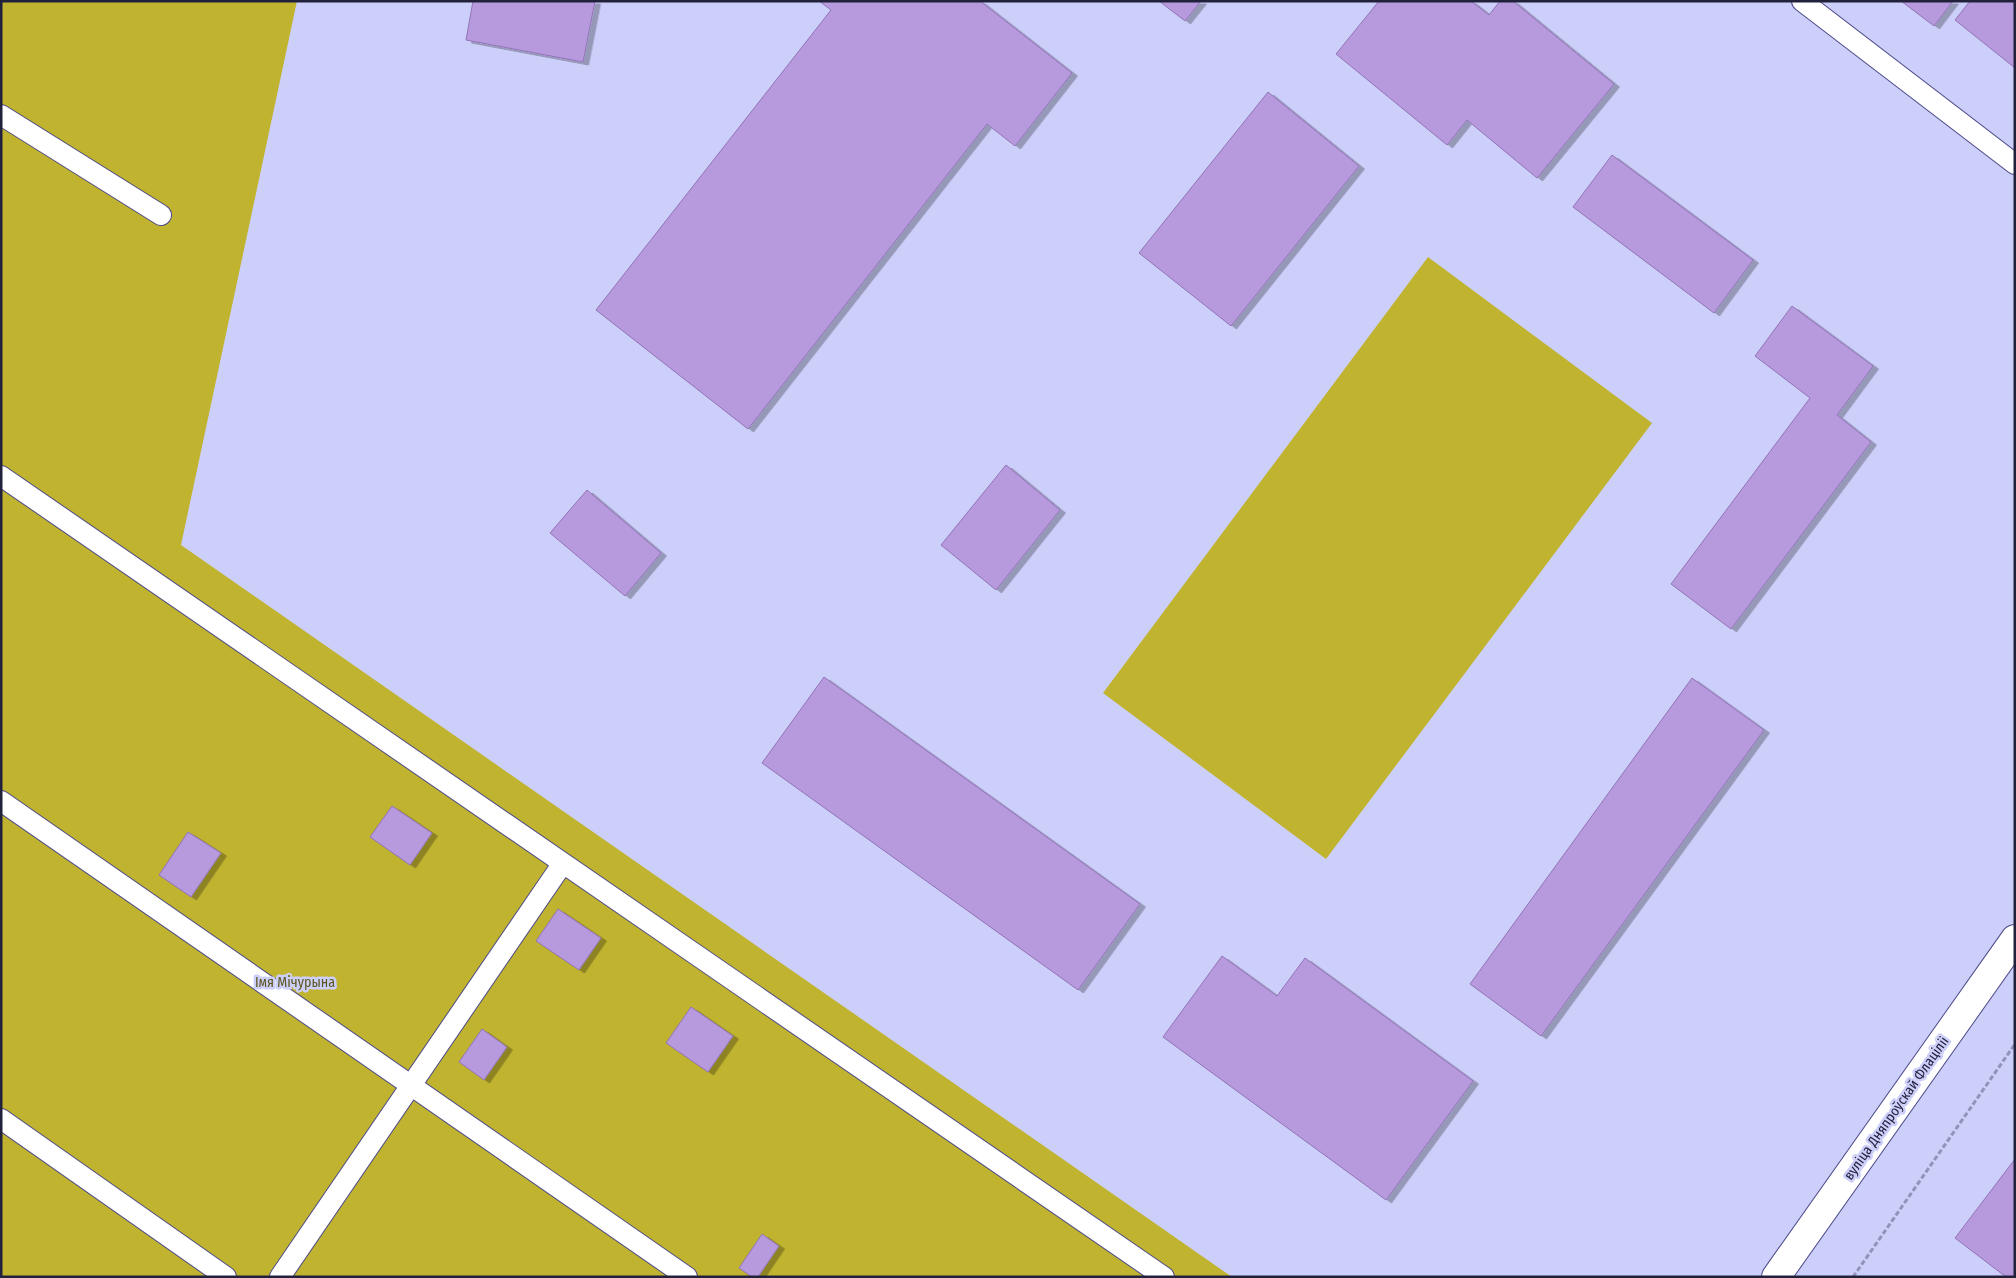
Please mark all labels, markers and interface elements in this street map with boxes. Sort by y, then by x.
park label: Імя Мічурына [255,974,335,991]
street label: вуліца Дняпроўскай Флаціліі [1840,1033,1952,1183]

